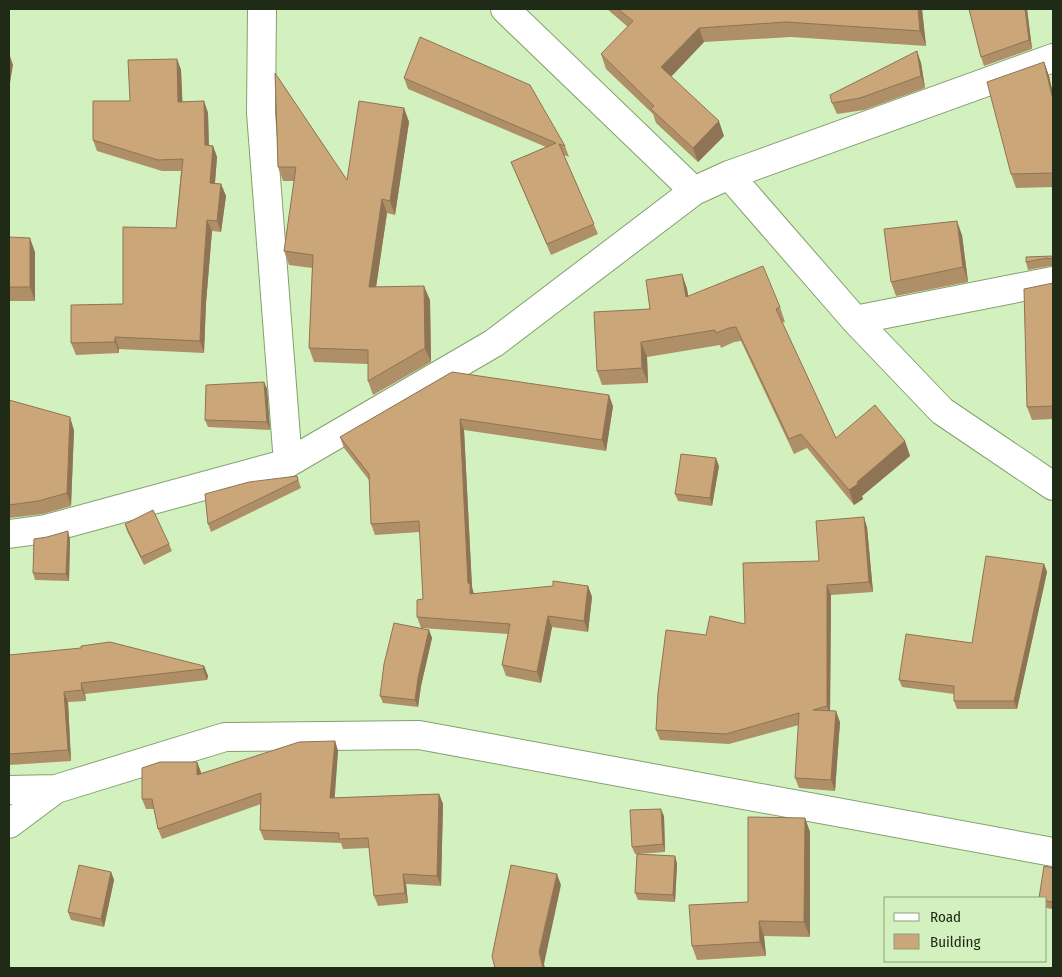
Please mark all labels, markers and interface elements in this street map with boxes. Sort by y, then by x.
legend [884,897,1047,962]
text: Road [930,908,961,926]
text: Building [930,933,981,951]

